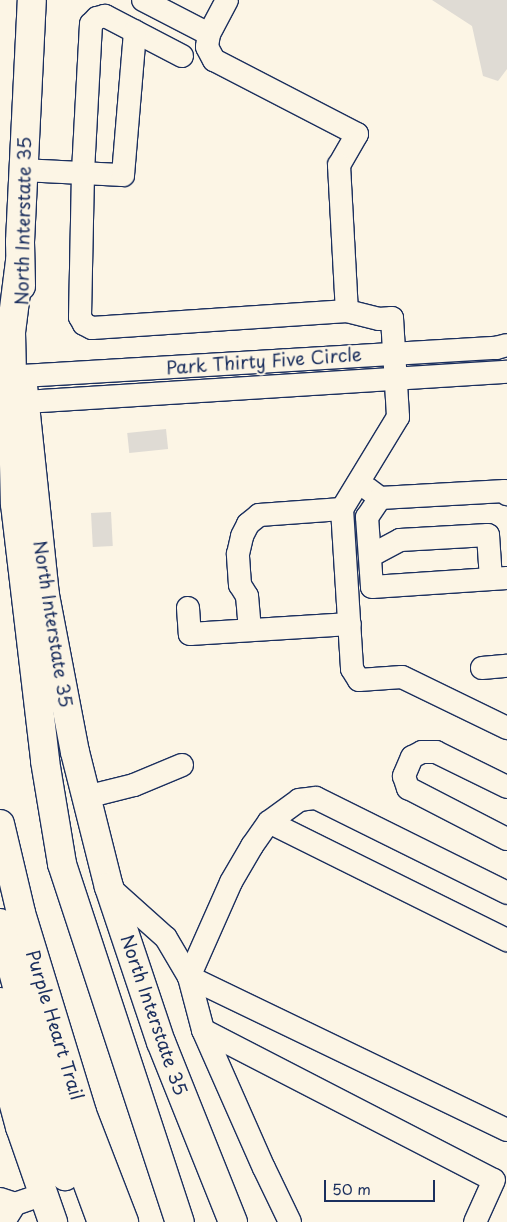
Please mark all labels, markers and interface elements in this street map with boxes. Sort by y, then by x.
street label: North Interstate 35 [11,136,35,306]
street label: Park Thirty Five Circle [165,343,363,379]
street label: North Interstate 35 [29,538,77,710]
street label: North Interstate 35 [116,931,192,1099]
street label: Purple Heart Trail [22,946,88,1104]
scale bar [327,1170,438,1202]
text: 50 m [332,1177,371,1200]

